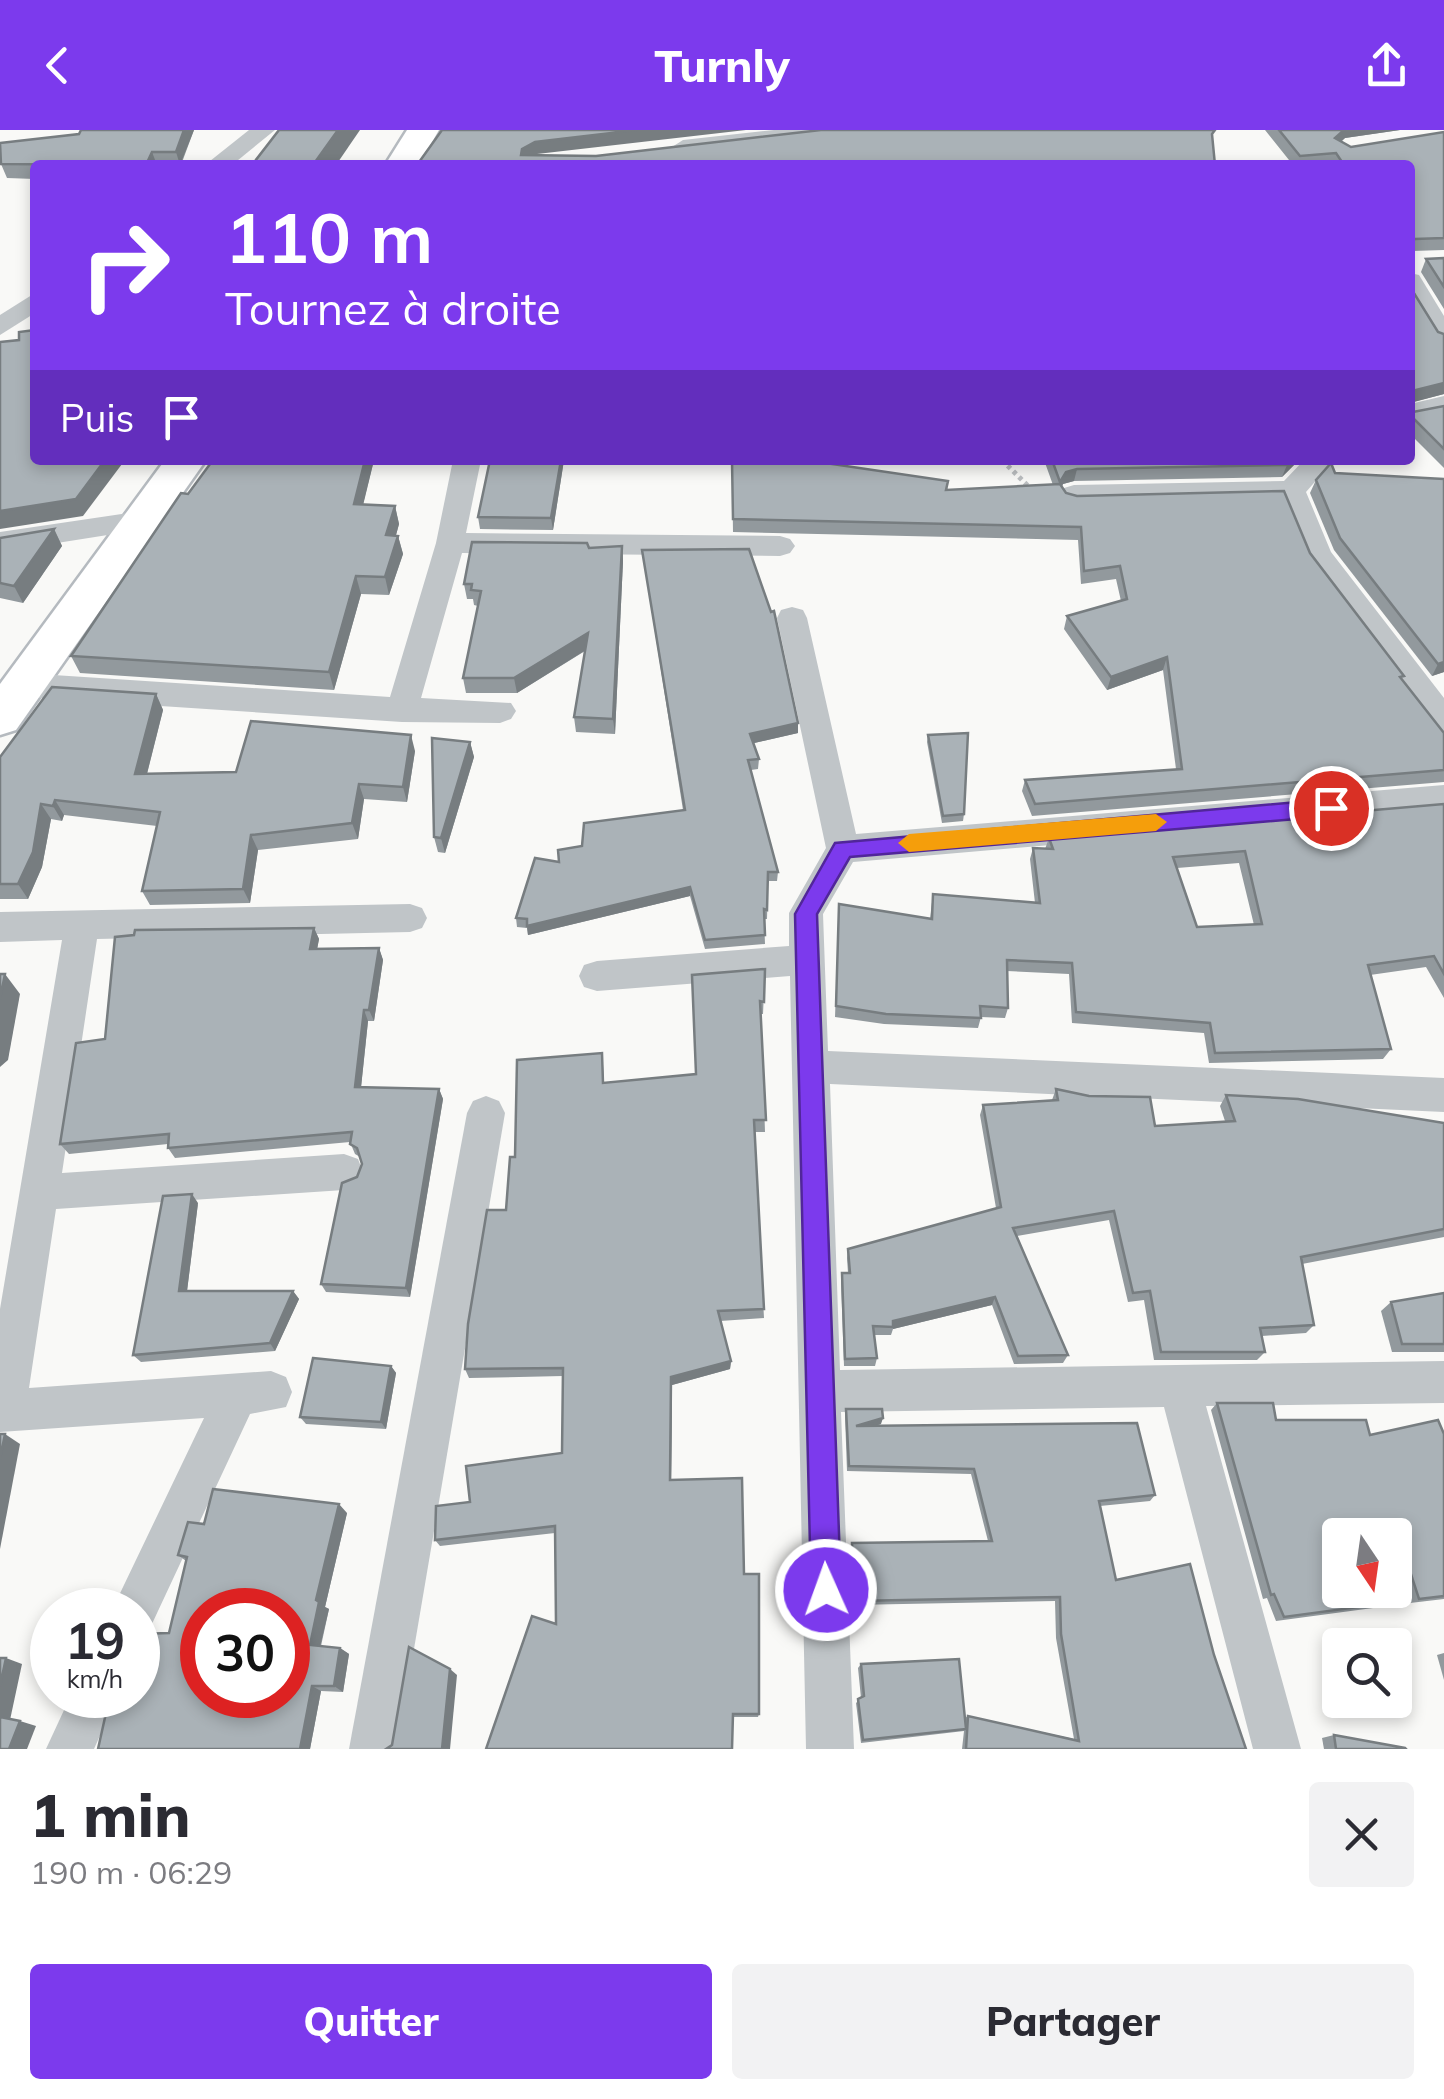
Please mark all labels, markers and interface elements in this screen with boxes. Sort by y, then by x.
text: Turnly [654,37,790,93]
icon: back [30,38,85,93]
icon: share [1359,38,1414,93]
text: 110 m [225,193,433,281]
icon: right [60,200,190,330]
text: Tournez à droite [225,280,561,336]
icon: arrive [154,390,209,445]
text: Puis [60,394,134,442]
pin [1289,766,1374,851]
icon: arrive [1304,781,1359,836]
north arrow [1322,1518,1412,1608]
map controls [1322,1518,1412,1718]
position arrow [774,1538,878,1642]
speed limit sign: 30 [180,1588,310,1718]
text: 19 [65,1609,125,1672]
button: search [1322,1628,1412,1718]
text: km/h [67,1663,123,1694]
text: 1 min [30,1777,191,1852]
button: close [1309,1782,1414,1887]
text: 190 m · 06:29 [30,1852,232,1892]
button: Quitter [30,1964,712,2079]
button: Partager [732,1964,1414,2079]

